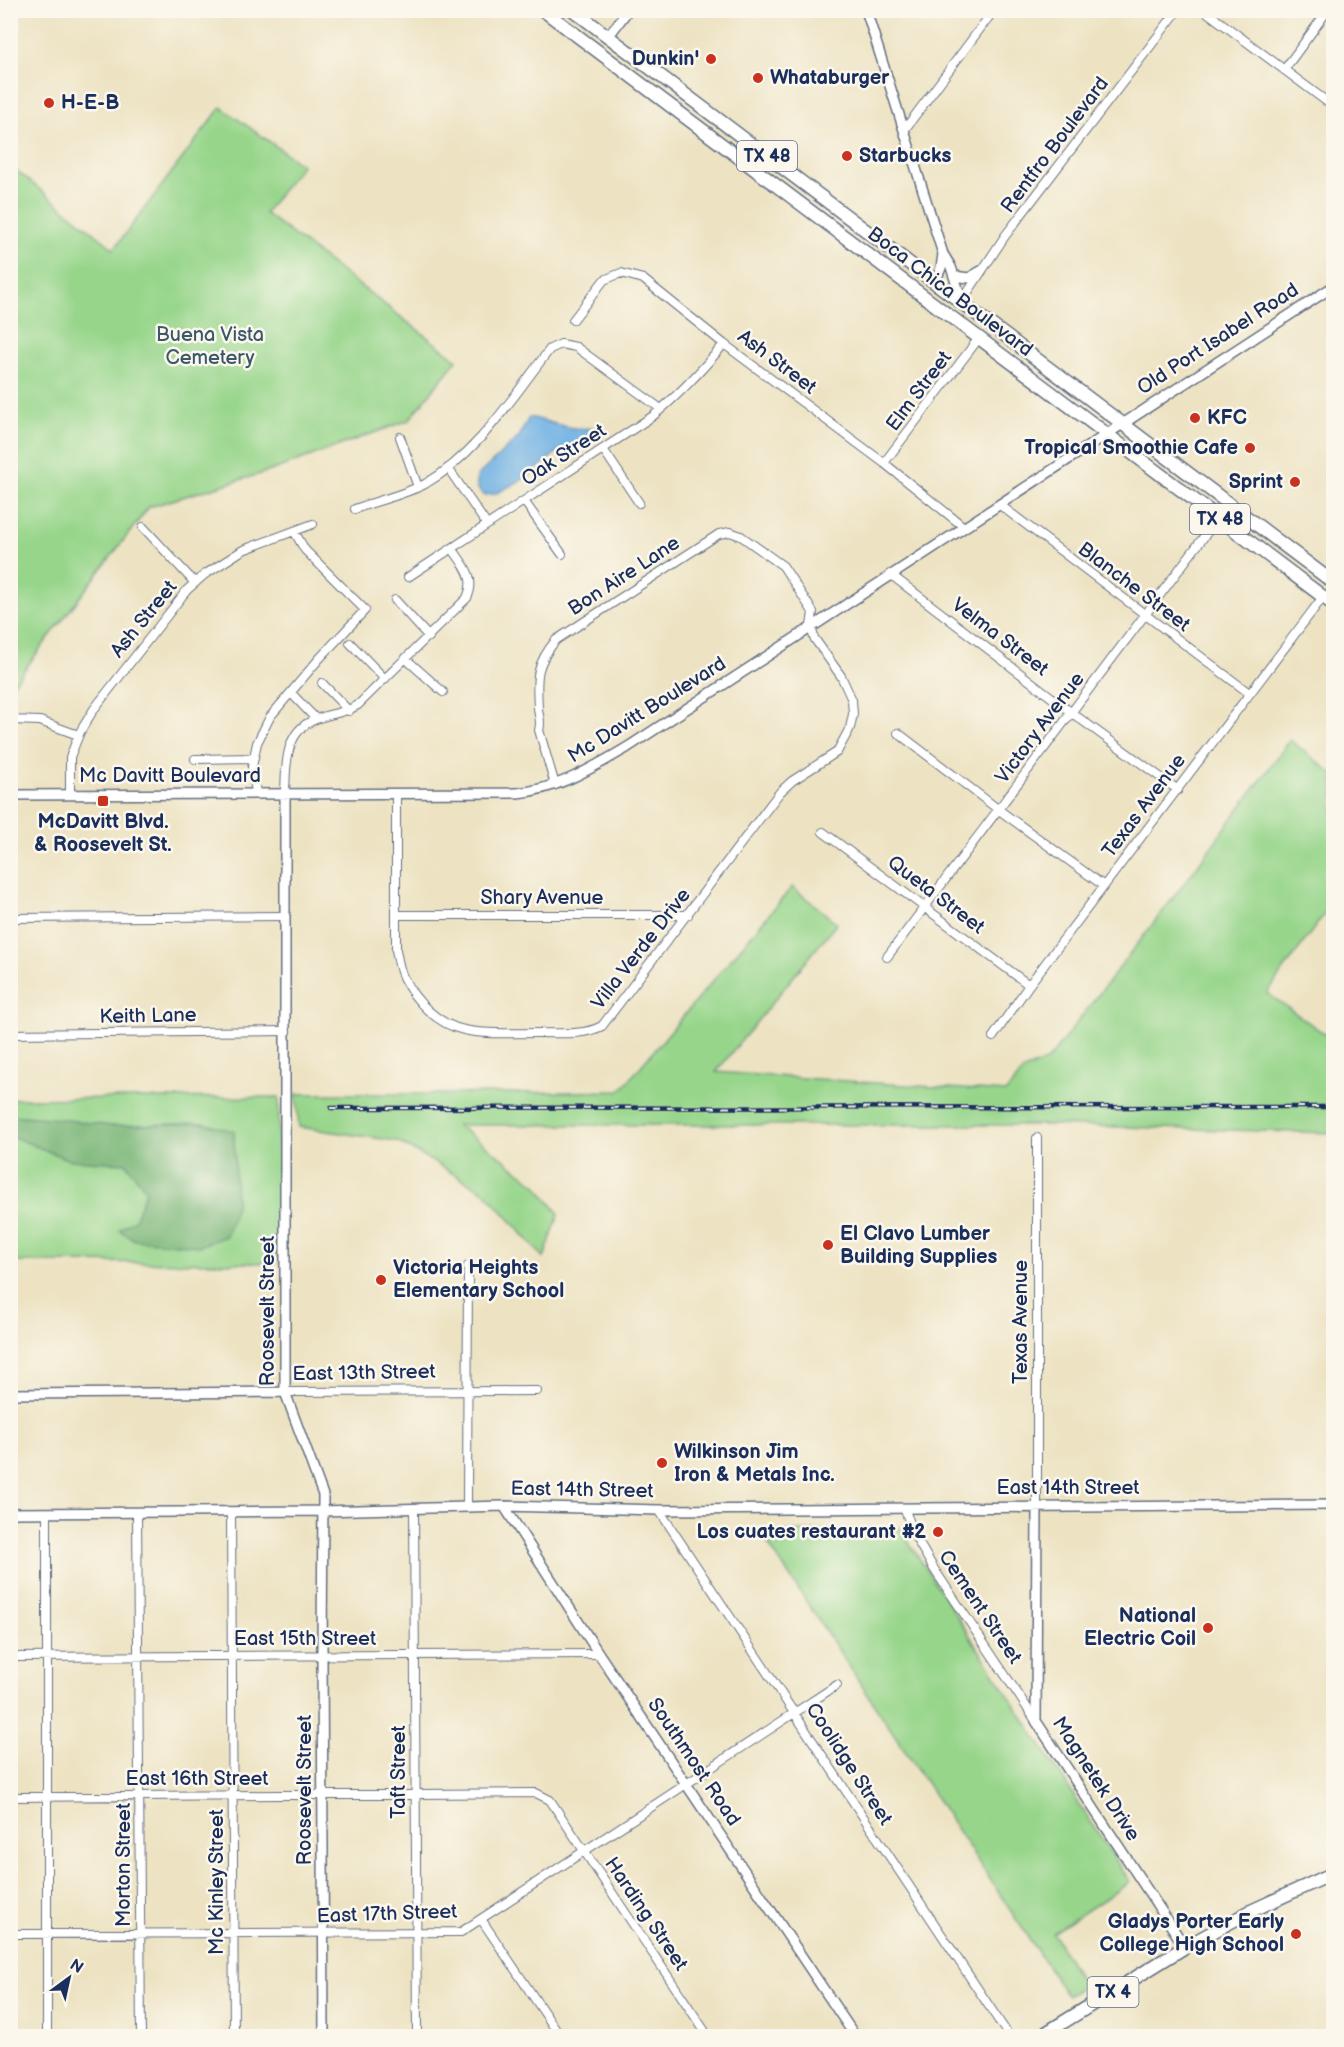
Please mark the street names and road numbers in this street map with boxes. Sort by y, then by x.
street label: Rentfro Boulevard [996,72,1114,218]
road number: TX 48 [737,141,797,171]
street label: Boca Chica Boulevard [863,222,1037,362]
street label: Old Port Isabel Road [1133,278,1303,400]
street label: Ash Street [733,325,821,399]
street label: Elm Street [881,346,957,436]
street label: Oak Street [517,419,611,491]
road number: TX 48 [1190,504,1250,534]
street label: Bon Aire Lane [564,531,684,621]
street label: Blanche Street [1073,537,1195,637]
street label: Ash Street [106,576,182,662]
street label: Velma Street [947,593,1053,681]
street label: Mc Davitt Boulevard [563,652,731,768]
street label: Victory Avenue [990,668,1090,788]
street label: Texas Avenue [1097,749,1191,863]
street label: Mc Davitt Boulevard [79,764,261,788]
street label: Queta Street [883,851,989,939]
street label: Villa Verde Drive [586,884,696,1014]
street label: Shary Avenue [481,886,604,910]
street label: Keith Lane [99,1003,197,1029]
street label: Roosevelt Street [256,1236,280,1386]
street label: Texas Avenue [1009,1260,1033,1384]
street label: East 13th Street [292,1360,436,1386]
street label: East 14th Street [997,1476,1140,1500]
street label: East 14th Street [510,1477,654,1503]
street label: Cement Street [933,1546,1027,1668]
street label: East 15th Street [234,1627,376,1651]
street label: Southmost Road [642,1693,746,1831]
street label: Coolidge Street [801,1698,897,1830]
street label: Magnetek Drive [1047,1713,1145,1846]
street label: Roosevelt Street [293,1715,317,1865]
street label: Taft Street [387,1725,411,1819]
street label: East 16th Street [125,1767,269,1791]
street label: Morton Street [112,1803,136,1927]
street label: Mc Kinley Street [205,1809,229,1955]
street label: Harding Street [599,1853,693,1975]
street label: East 17th Street [316,1900,458,1928]
road number: TX 4 [1088,1977,1138,2007]

